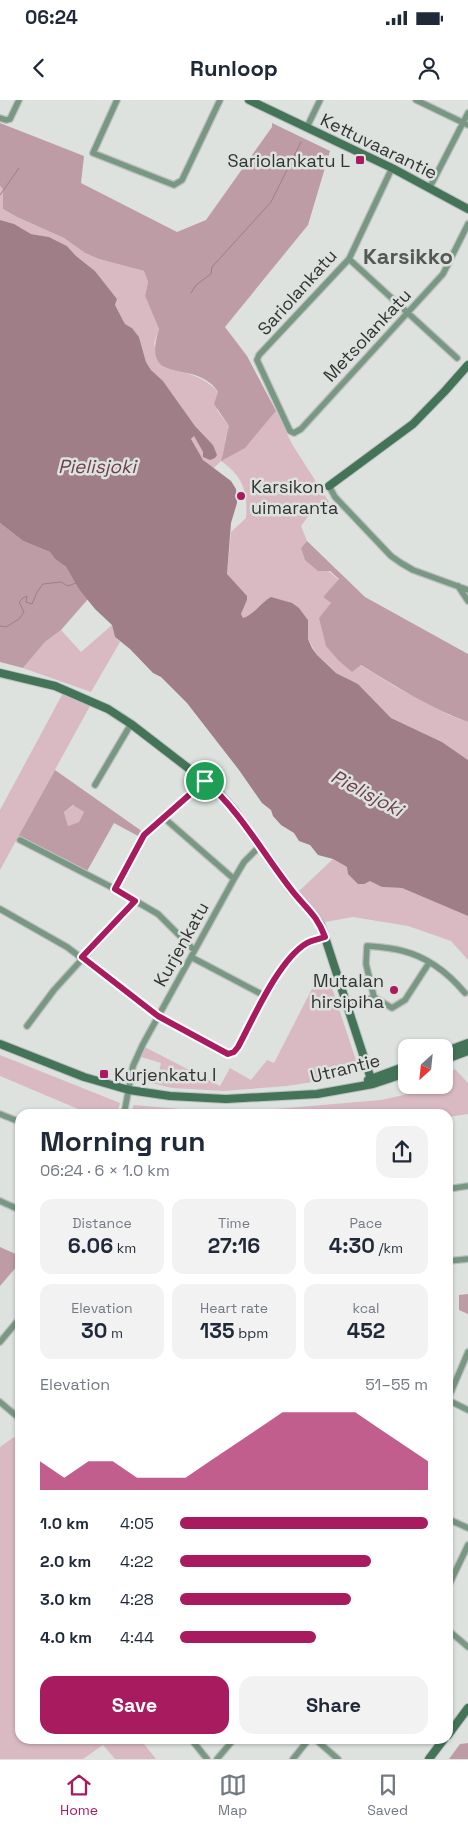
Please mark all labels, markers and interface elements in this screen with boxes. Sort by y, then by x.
text: 06:24 [25,5,78,30]
icon: back [25,54,53,82]
text: Runloop [190,54,278,82]
icon: person [415,54,443,82]
street label: Kettuvaarantie [317,108,441,184]
place label: Sariolankatu L [227,149,350,172]
marker: Sariolankatu L [354,154,366,166]
district label: Karsikko [363,242,453,270]
street label: Sariolankatu [252,244,342,340]
street label: Metsolankatu [318,284,416,386]
water label: Pielisjoki [58,454,138,479]
place label: Karsikon uimaranta [251,475,338,519]
marker: Karsikon uimaranta [235,490,247,502]
pin [184,760,226,802]
water label: Pielisjoki [327,764,409,823]
icon: arrive [191,767,219,795]
street label: Kurjenkatu [148,898,214,990]
place label: Mutalan hirsipiha [311,969,384,1013]
marker: Mutalan hirsipiha [388,984,400,996]
north arrow [398,1039,452,1094]
map controls [398,1039,453,1094]
street label: Utrantie [308,1048,382,1088]
place label: Kurjenkatu I [114,1063,216,1086]
marker: Kurjenkatu I [98,1068,110,1080]
text: Morning run [40,1123,205,1159]
button: share [376,1126,428,1178]
text: 06:24 · 6 × 1.0 km [40,1160,170,1181]
text: Distance [72,1214,132,1232]
text: Time [218,1214,250,1232]
text: Pace [350,1214,382,1232]
text: 6.06 [68,1232,113,1259]
text: 27:16 [208,1232,260,1259]
text: 4:30 [329,1232,375,1259]
text: km [113,1239,136,1257]
text: /km [375,1239,403,1257]
text: Elevation [71,1299,133,1317]
text: Heart rate [200,1299,268,1317]
text: kcal [352,1299,380,1317]
text: 30 [81,1317,107,1344]
text: 135 [200,1317,235,1344]
text: 452 [347,1317,385,1344]
text: m [107,1324,123,1342]
text: bpm [235,1324,268,1342]
text: Elevation [40,1374,110,1395]
text: 51–55 m [365,1374,428,1395]
text: 1.0 km [40,1513,89,1534]
text: 4:05 [120,1513,154,1534]
text: 2.0 km [40,1551,91,1572]
text: 4:22 [120,1551,153,1572]
text: 3.0 km [40,1589,91,1610]
text: 4:28 [120,1589,154,1610]
text: 4.0 km [40,1627,92,1648]
text: 4:44 [120,1627,154,1648]
button: Save [40,1676,229,1734]
button: Share [239,1676,428,1734]
tab: Home [60,1771,98,1819]
tab: Map [218,1771,247,1819]
tab: Saved [367,1771,408,1819]

